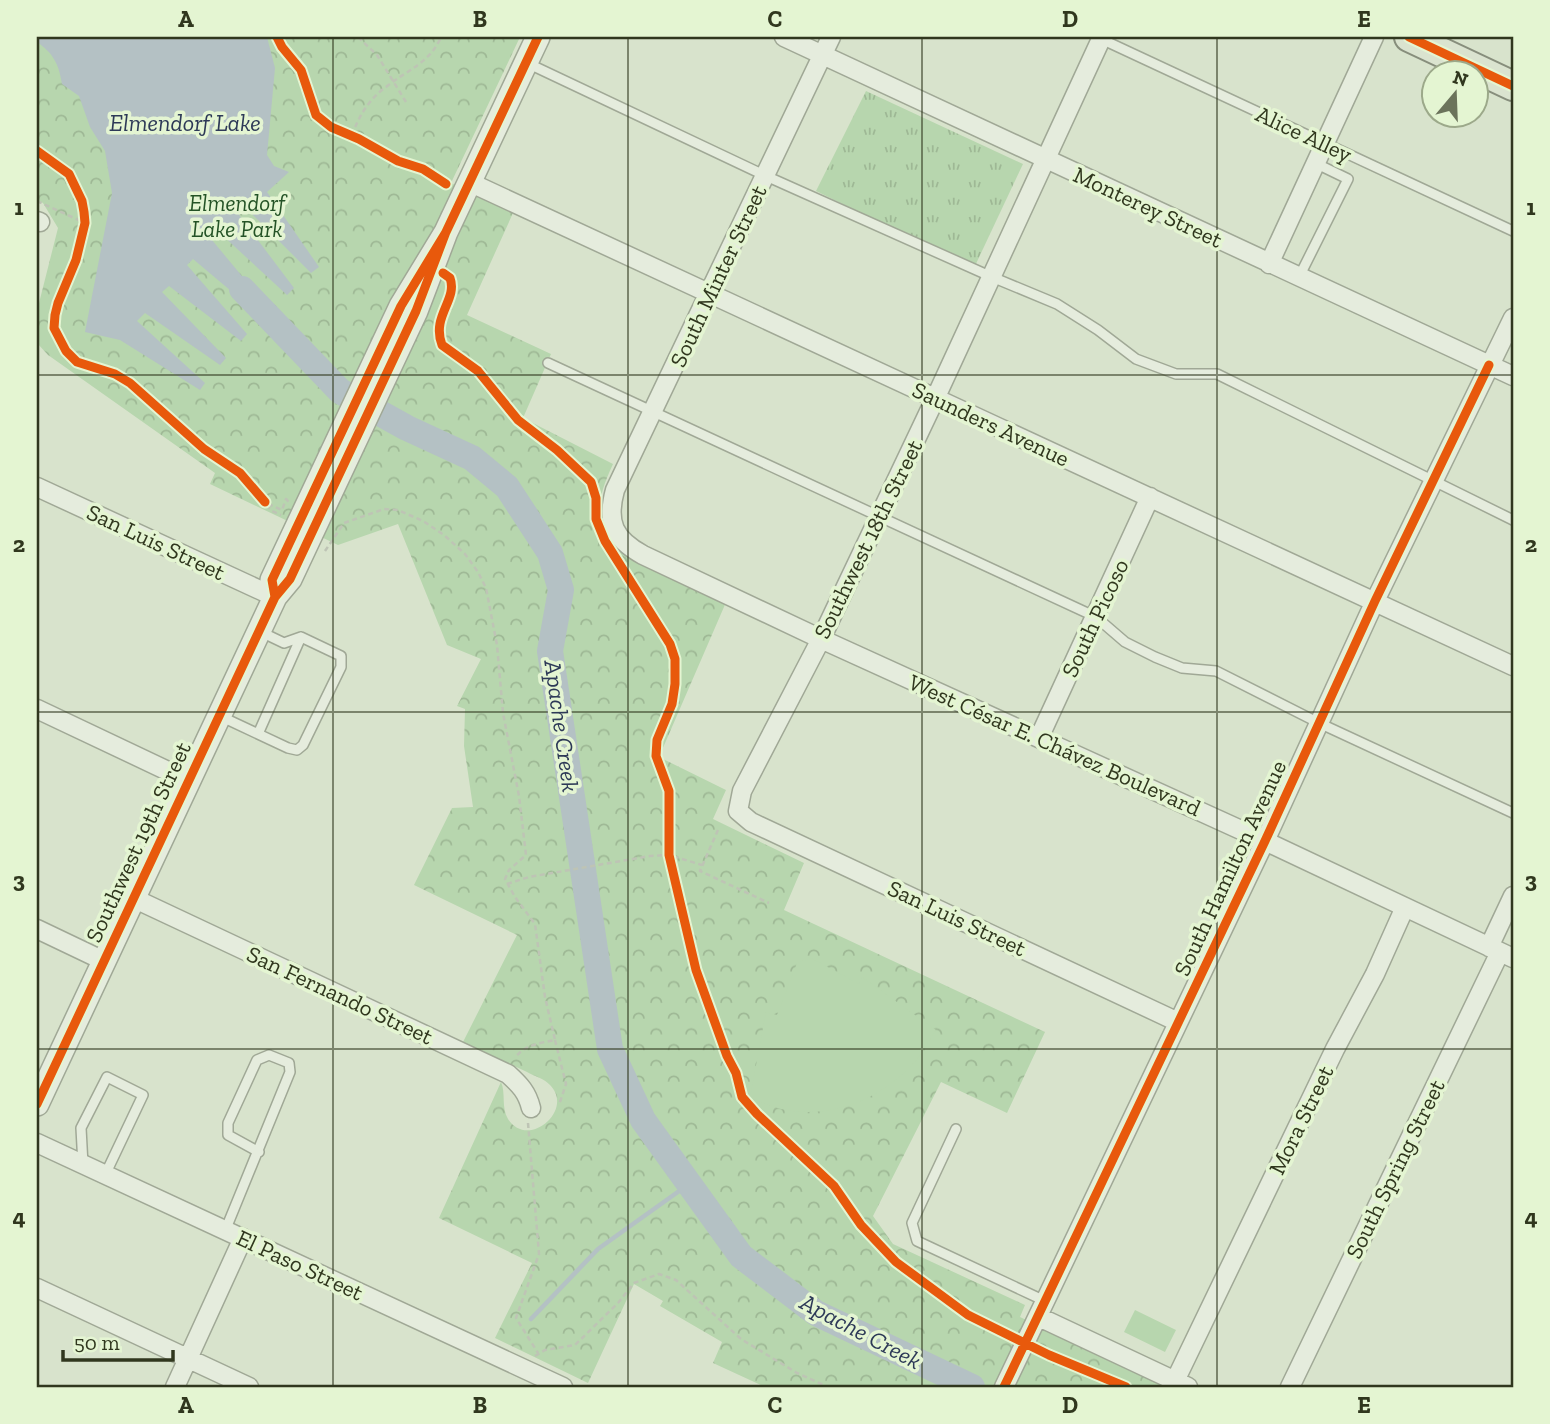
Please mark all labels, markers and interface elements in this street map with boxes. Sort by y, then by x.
text: A [178,5,194,33]
text: B [473,5,487,33]
text: C [768,5,782,33]
text: D [1062,5,1078,33]
text: E [1357,5,1371,33]
north arrow [1420,60,1490,130]
text: N [1450,65,1471,92]
street label: Alice Alley [1252,100,1357,168]
water label: Elmendorf Lake [109,108,261,137]
street label: Monterey Street [1069,160,1227,254]
street label: South Minter Street [664,180,773,372]
park label: Elmendorf Lake Park [189,189,288,243]
text: 1 [14,193,24,221]
text: 1 [1526,193,1536,221]
street label: Saunders Avenue [908,375,1074,473]
street label: Southwest 18th Street [808,434,929,643]
street label: San Luis Street [82,498,230,586]
text: 2 [13,530,25,558]
text: 2 [1525,530,1537,558]
street label: South Picoso [1055,554,1135,682]
water label: Apache Creek [538,657,586,794]
street label: West César E. Chávez Boulevard [905,668,1206,822]
street label: Southwest 19th Street [79,737,197,947]
street label: South Hamilton Avenue [1168,756,1292,980]
text: 3 [13,866,25,894]
text: 3 [1525,866,1537,894]
street label: San Luis Street [883,874,1031,962]
street label: San Fernando Street [242,940,438,1051]
street label: Mora Street [1263,1060,1340,1179]
street label: South Spring Street [1339,1074,1451,1263]
text: 4 [12,1203,26,1231]
text: 4 [1524,1203,1538,1231]
street label: El Paso Street [232,1223,368,1307]
water label: Apache Creek [795,1287,927,1375]
scale bar [63,1319,173,1363]
text: 50 m [74,1330,120,1355]
text: A [178,1391,194,1419]
text: B [473,1391,487,1419]
text: C [768,1391,782,1419]
text: D [1062,1391,1078,1419]
text: E [1357,1391,1371,1419]

